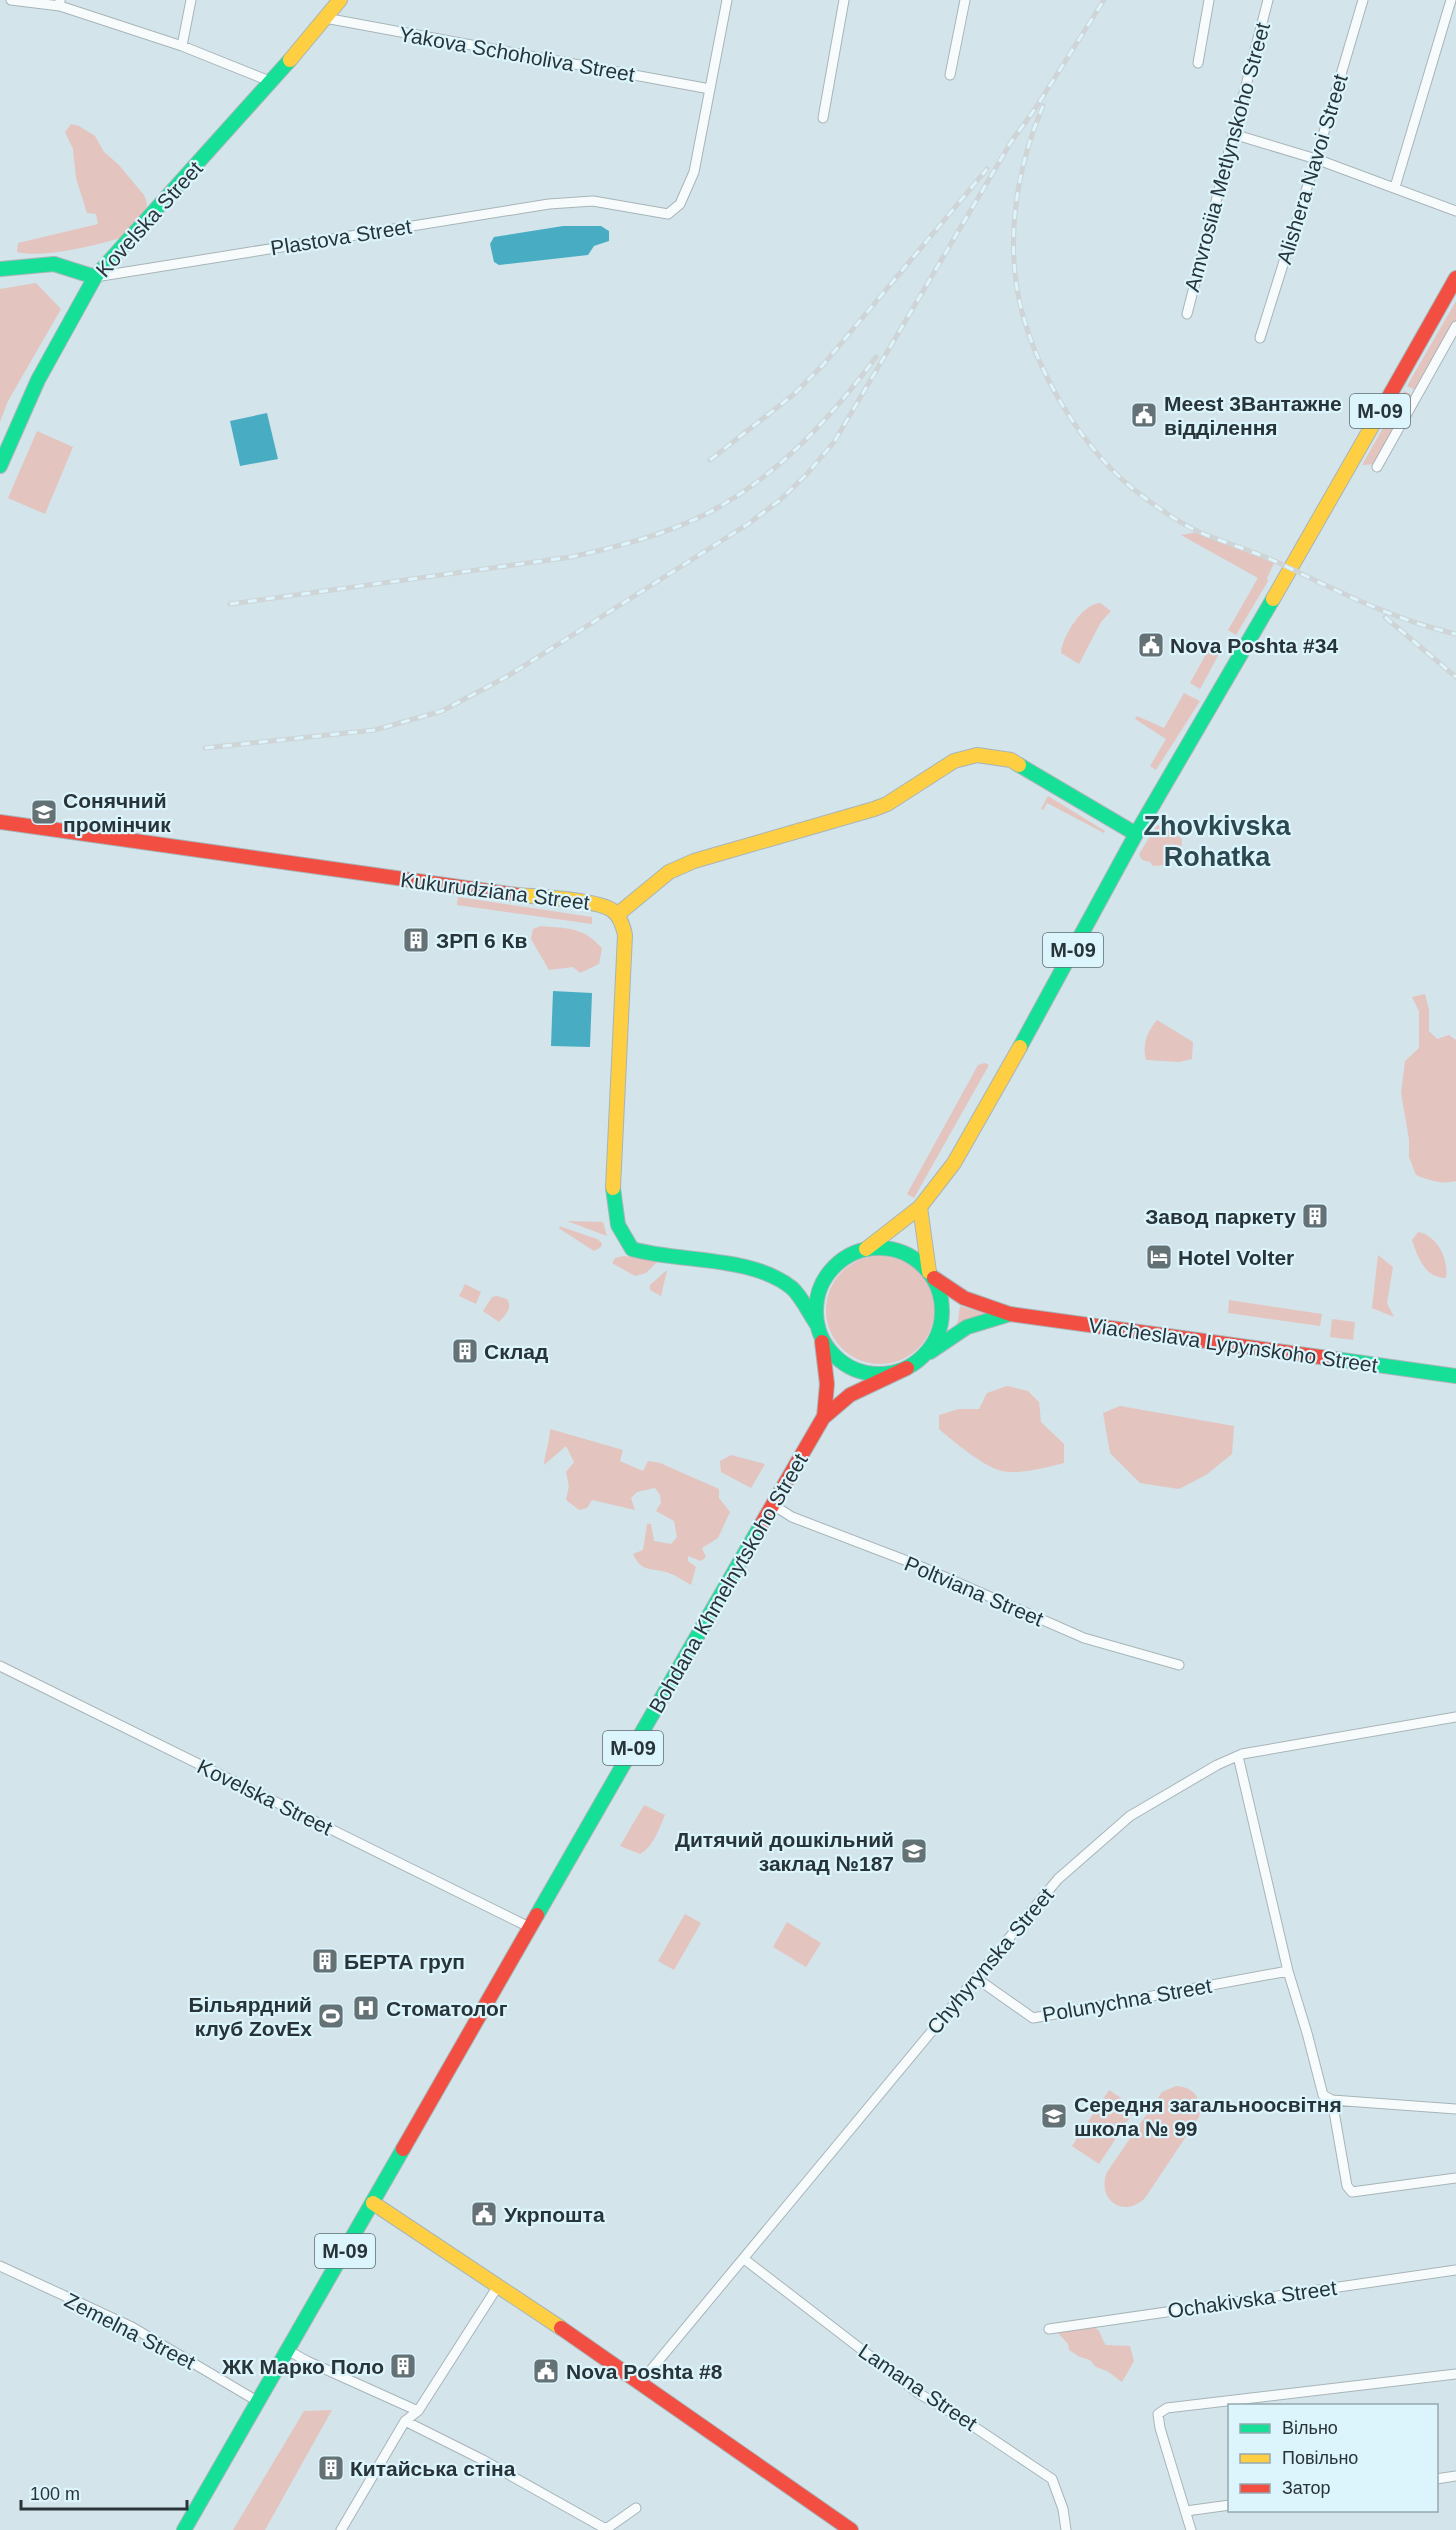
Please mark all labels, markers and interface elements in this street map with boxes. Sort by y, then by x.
street label: Amvrosiia Metlynskoho Street [1180,20,1274,294]
street label: Yakova Schoholiva Street [397,22,637,86]
street label: Alishera Navoi Street [1272,71,1352,267]
street label: Kovelska Street [91,157,207,281]
street label: Plastova Street [269,214,413,259]
place label: Meest 3Вантажне відділення [1164,392,1342,439]
road number: М-09 [1350,394,1410,428]
public building icon: Meest 3Вантажне відділення [1129,400,1159,430]
public building icon: Nova Poshta #34 [1136,630,1166,660]
place label: Nova Poshta #34 [1170,634,1338,657]
place label: Сонячний промінчик [63,789,171,836]
school or university icon: Сонячний промінчик [29,797,59,827]
district label: Zhovkivska Rohatka [1143,811,1292,872]
street label: Kukurudziana Street [399,868,591,914]
building icon: ЗРП 6 Кв [401,925,431,955]
place label: ЗРП 6 Кв [436,929,527,952]
road number: М-09 [1043,933,1103,967]
building icon: Завод паркету [1300,1201,1330,1231]
place label: Завод паркету [1145,1205,1296,1228]
hotel icon: Hotel Volter [1144,1242,1174,1272]
place label: Hotel Volter [1178,1246,1294,1269]
street label: Viacheslava Lypynskoho Street [1087,1313,1379,1377]
building icon: Склад [450,1336,480,1366]
place label: Склад [484,1340,548,1363]
street label: Bohdana Khmelnytskoho Street [644,1449,812,1717]
street label: Poltviana Street [901,1551,1047,1631]
road number: М-09 [603,1731,663,1765]
street label: Kovelska Street [194,1754,336,1840]
place label: Дитячий дошкільний заклад №187 [675,1828,894,1875]
school or university icon: Дитячий дошкільний заклад №187 [899,1836,929,1866]
street label: Chyhyrynska Street [922,1883,1058,2039]
building icon: БЕРТА груп [310,1946,340,1976]
place label: БЕРТА груп [344,1950,465,1973]
street label: Polunychna Street [1041,1974,1214,2026]
place label: Більярдний клуб ZovEx [188,1993,312,2040]
hospital icon: Стоматолог [351,1993,381,2023]
place label: Стоматолог [386,1997,508,2020]
sports icon: Більярдний клуб ZovEx [316,2001,346,2031]
place label: Середня загальноосвітня школа № 99 [1074,2093,1342,2140]
school or university icon: Середня загальноосвітня школа № 99 [1039,2101,1069,2131]
public building icon: Укрпошта [469,2199,499,2229]
place label: Укрпошта [504,2203,605,2226]
road number: М-09 [315,2234,375,2268]
street label: Ochakivska Street [1166,2276,1338,2322]
street label: Zemelna Street [61,2288,199,2374]
street label: Lamana Street [854,2339,982,2435]
building icon: ЖК Марко Поло [388,2351,418,2381]
place label: ЖК Марко Поло [221,2355,384,2378]
public building icon: Nova Poshta #8 [531,2356,561,2386]
place label: Nova Poshta #8 [566,2360,723,2383]
legend [1228,2404,1438,2512]
text: Вільно [1282,2418,1338,2438]
text: Повільно [1282,2448,1358,2468]
building icon: Китайська стіна [316,2453,346,2483]
place label: Китайська стіна [350,2457,516,2480]
scale bar [21,2473,188,2511]
text: Затор [1282,2478,1331,2498]
text: 100 m [30,2484,80,2504]

